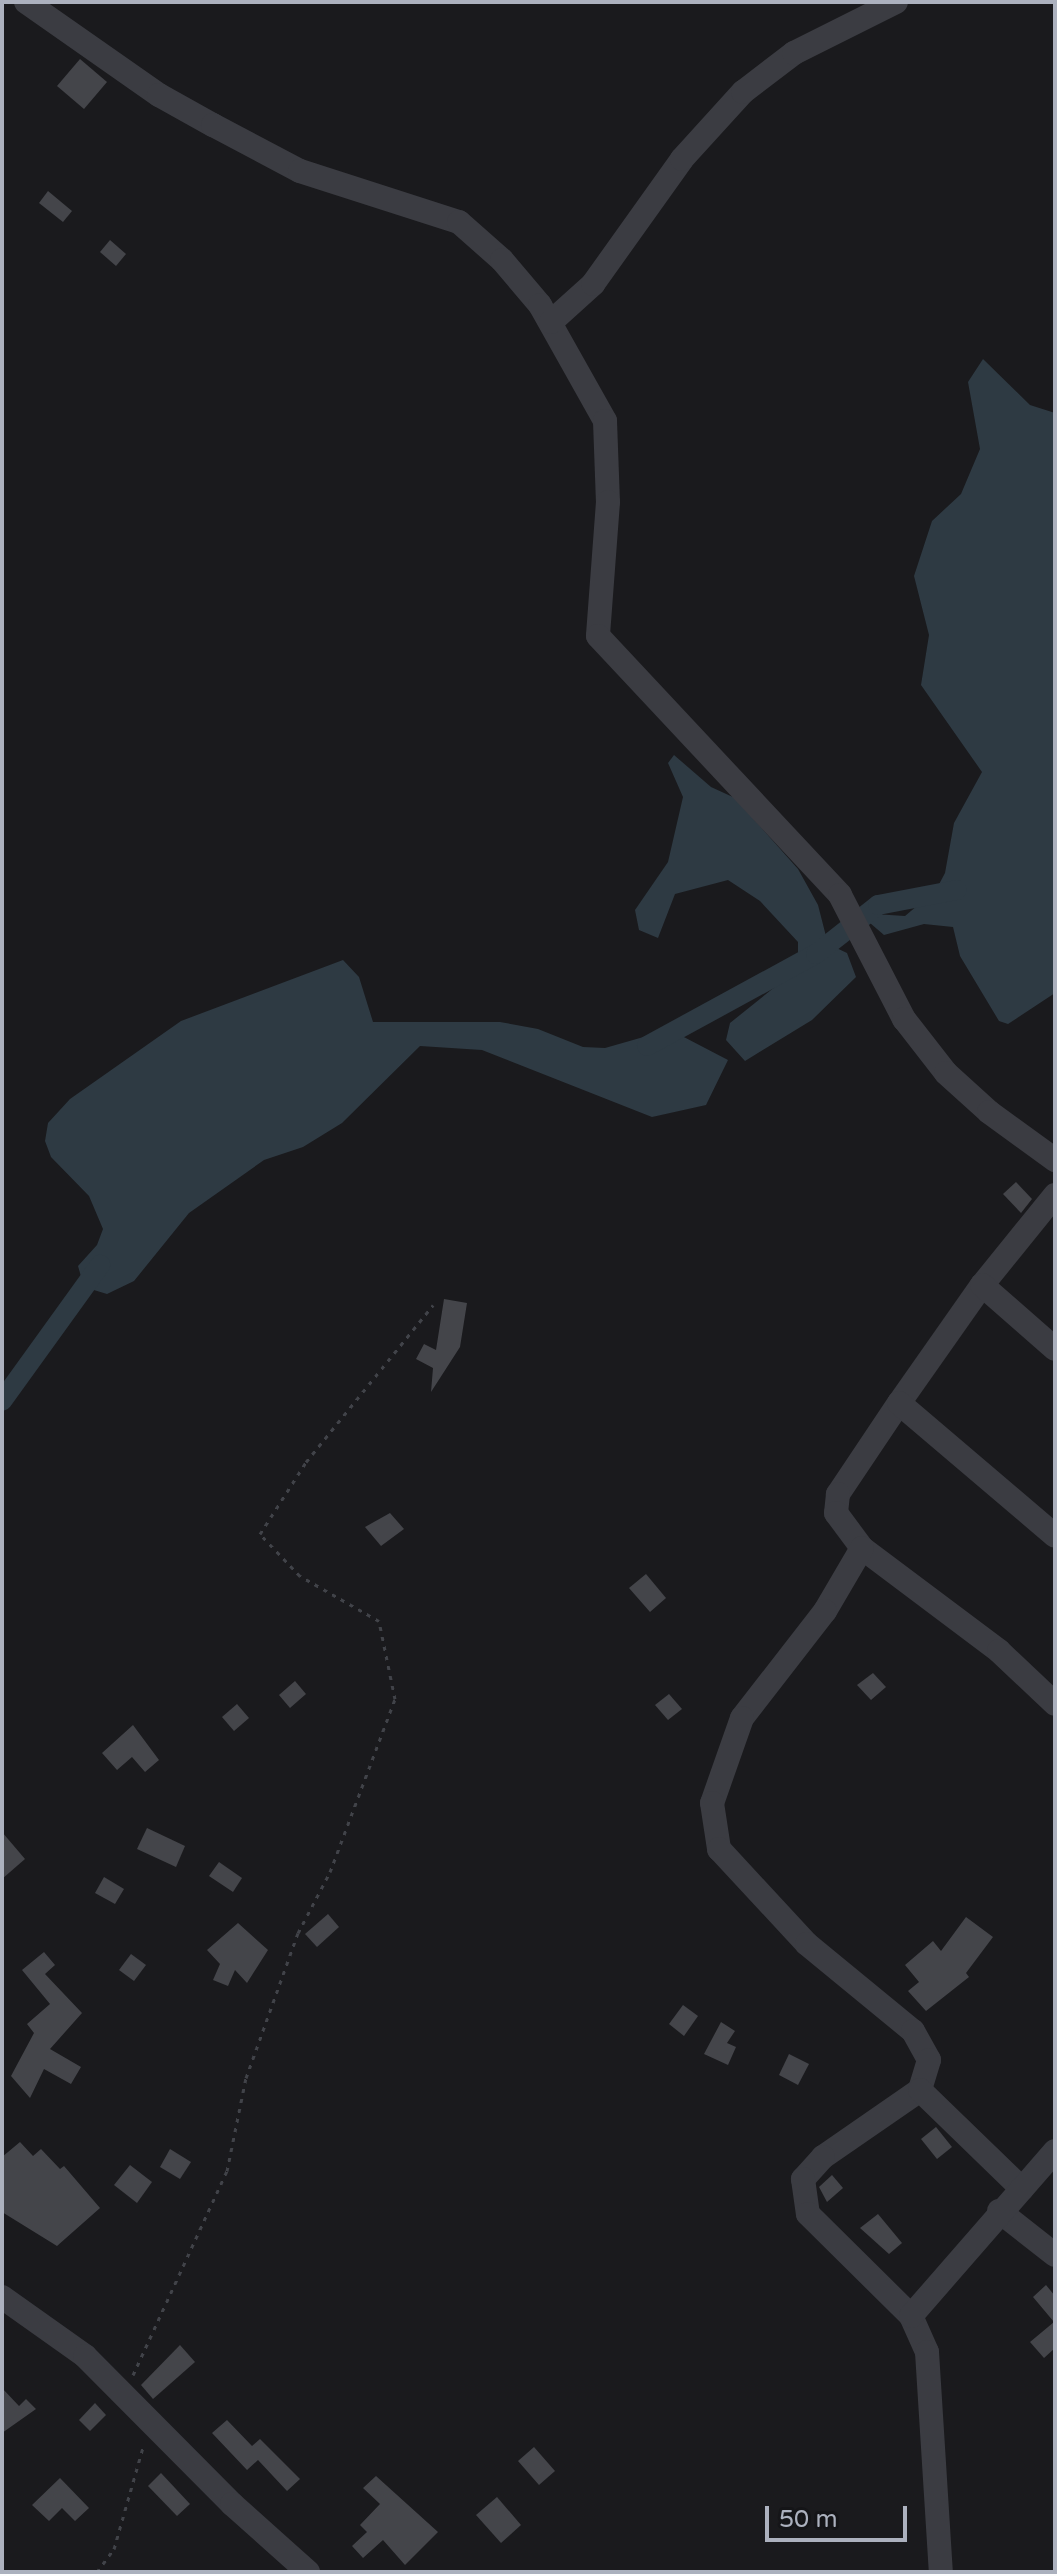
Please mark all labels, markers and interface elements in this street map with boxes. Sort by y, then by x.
scale bar [769,2490,911,2540]
text: 50 m [779,2505,837,2534]

